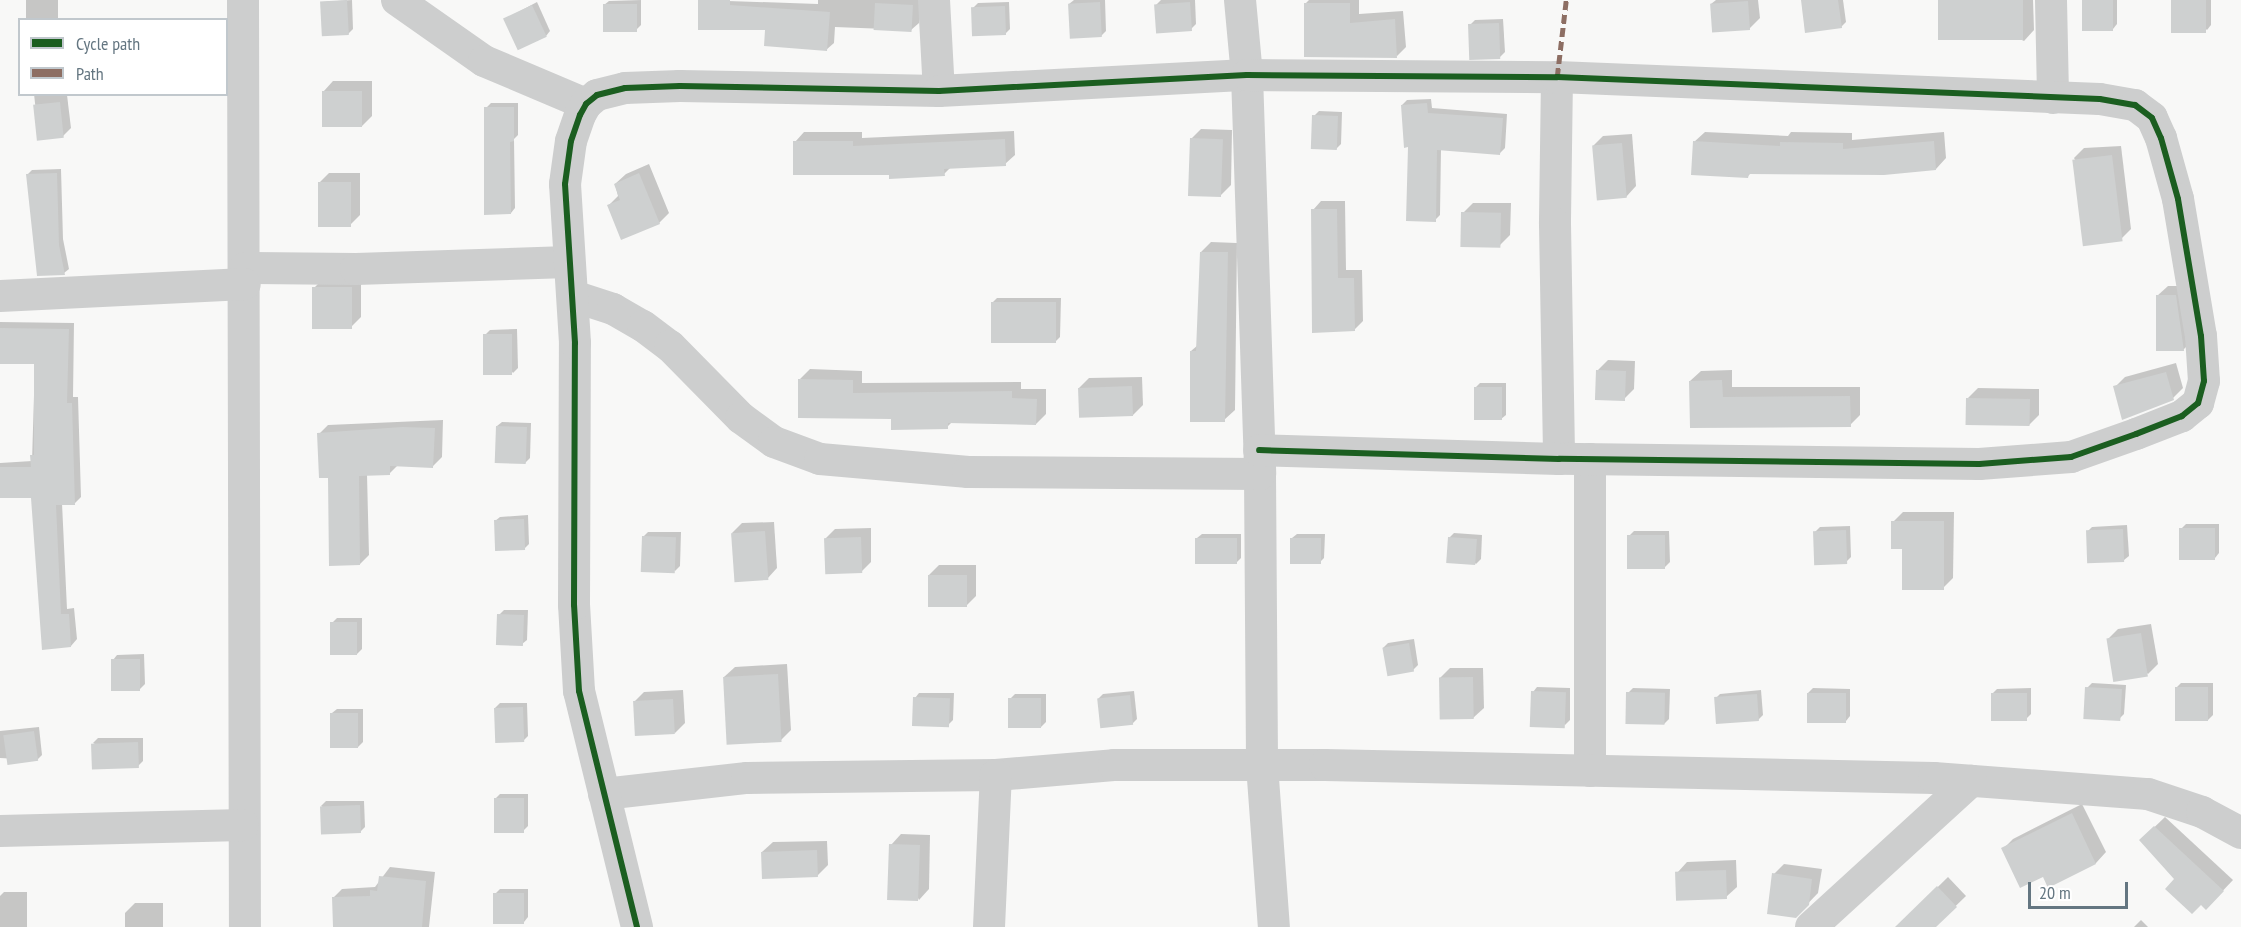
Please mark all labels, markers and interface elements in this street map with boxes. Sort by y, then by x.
legend [18,18,228,96]
text: Cycle path [76,32,140,55]
text: Path [76,62,104,85]
scale bar [2031,870,2132,908]
text: 20 m [2039,881,2071,904]

